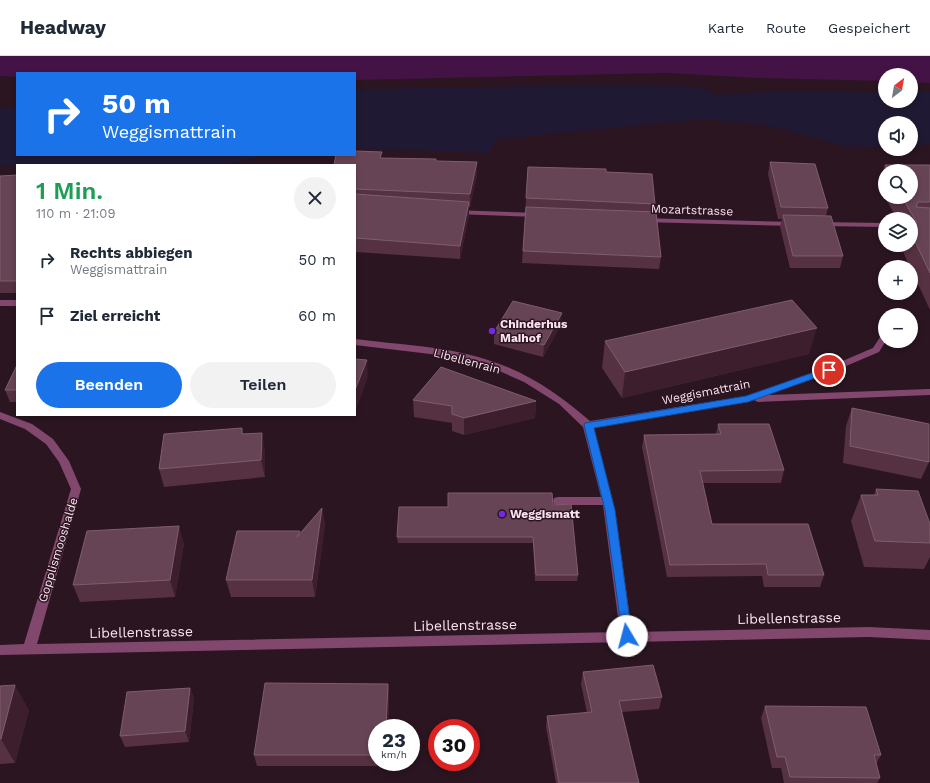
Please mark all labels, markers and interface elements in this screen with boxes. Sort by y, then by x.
text: Headway [20,16,106,39]
text: Karte [708,20,744,36]
text: Route [766,20,806,36]
text: Gespeichert [828,20,910,36]
north arrow [878,68,918,108]
map controls [878,68,918,348]
text: 50 m [102,87,171,120]
icon: right [36,88,88,140]
button: sound [878,116,918,156]
text: Weggismattrain [102,121,237,142]
button: search [878,164,918,204]
text: 1 Min. [36,177,103,205]
button: close [294,177,336,219]
street label: Mozartstrasse [651,202,734,218]
text: 110 m · 21:09 [36,206,115,221]
button: layers [878,212,918,252]
text: Rechts abbiegen [70,244,192,262]
icon: right [36,249,58,271]
text: 50 m [299,251,336,269]
button: + [878,260,918,300]
text: Weggismattrain [70,262,167,277]
icon: arrive [36,305,58,327]
text: Ziel erreicht [70,307,160,325]
text: 60 m [298,307,336,325]
button: − [878,308,918,348]
place label: Chinderhus Maihof [500,317,568,345]
marker: Chinderhus Maihof [487,326,497,336]
street label: Libellenrain [432,345,502,377]
pin [812,353,846,387]
icon: arrive [818,359,840,381]
button: Beenden [36,362,182,408]
button: Teilen [190,362,336,408]
street label: Weggismattrain [661,377,751,407]
street label: Gopplismooshalde [35,496,81,604]
place label: Weggismatt [510,507,580,521]
marker: Weggismatt [497,509,507,519]
street label: Libellenstrasse [737,609,841,627]
position arrow [606,615,648,657]
street label: Libellenstrasse [413,616,517,634]
street label: Libellenstrasse [89,623,193,641]
speed limit sign: 30 [428,719,480,771]
text: 23 [382,728,406,752]
text: km/h [381,749,407,760]

